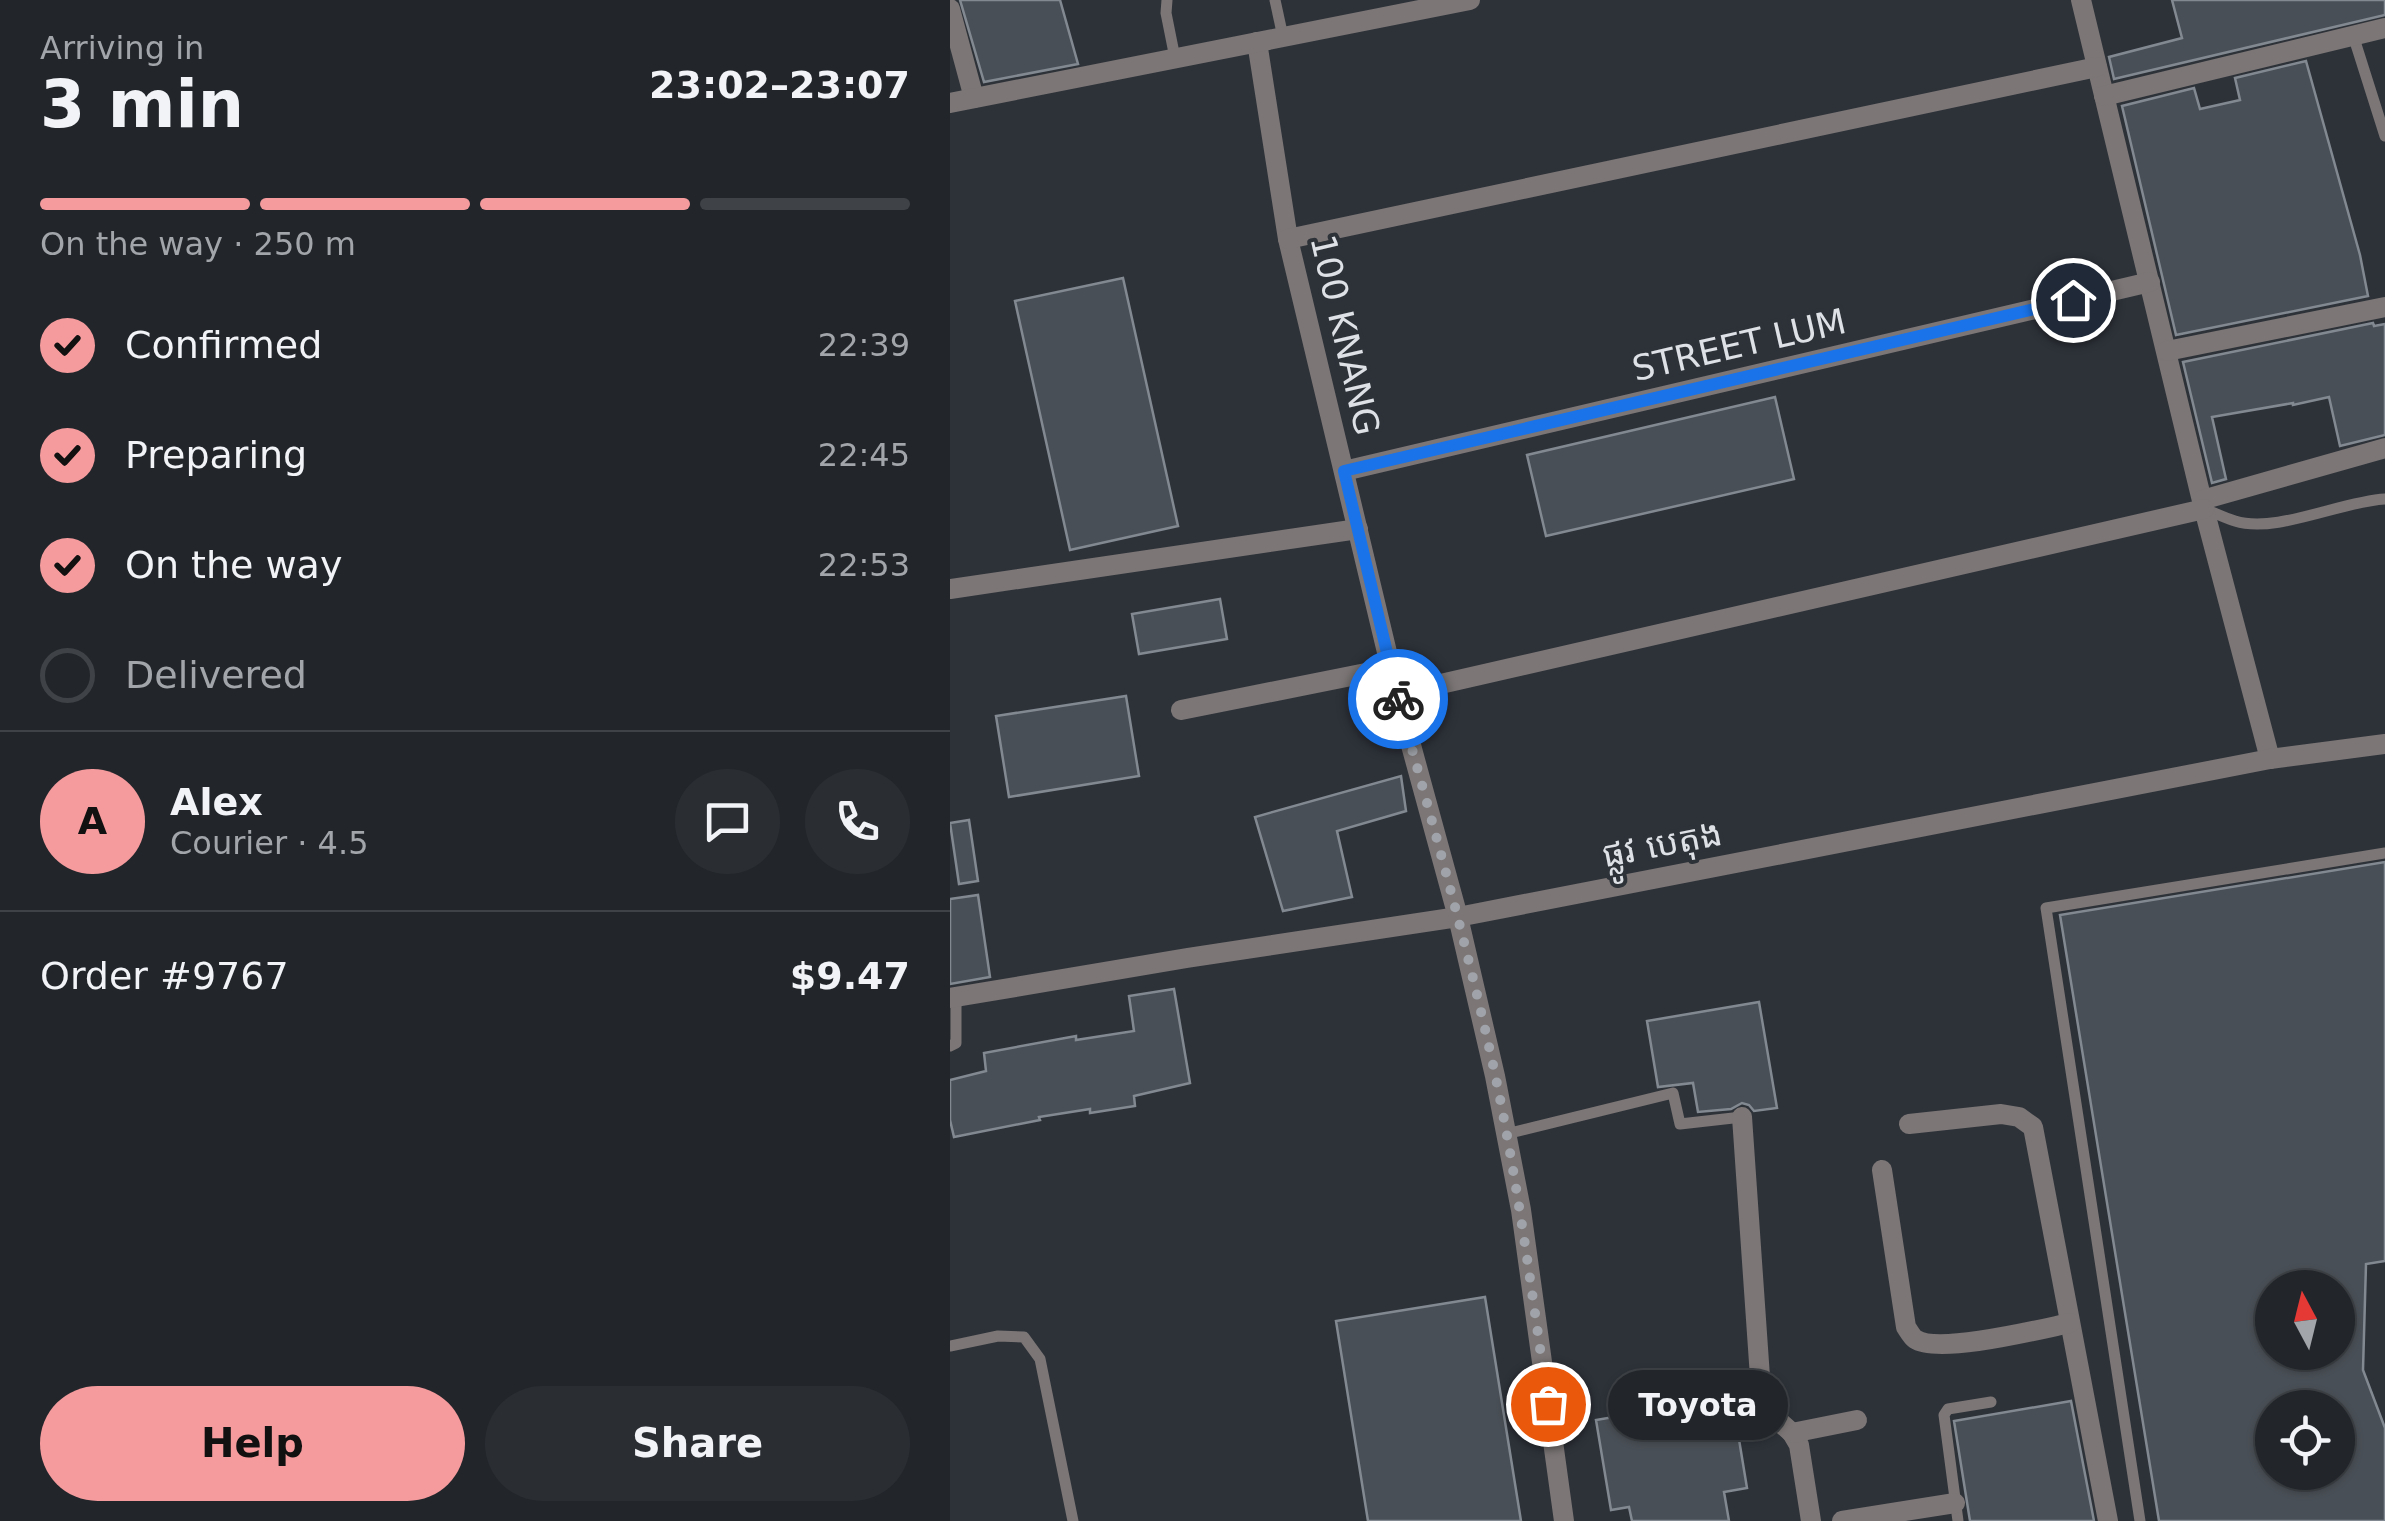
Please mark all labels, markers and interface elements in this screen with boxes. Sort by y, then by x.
text: Arriving in [40,29,204,67]
text: 23:02–23:07 [649,63,910,107]
text: 3 min [40,67,244,142]
text: On the way · 250 m [40,225,356,263]
street label: 100 KNANG [1303,231,1387,439]
pin [2031,258,2116,343]
icon: home [2046,273,2101,328]
street label: STREET LUM [1628,301,1850,389]
icon: check [40,318,95,373]
text: Confirmed [125,323,322,367]
text: 22:39 [818,326,910,364]
icon: check [40,428,95,483]
text: Preparing [125,433,307,477]
text: 22:45 [818,436,910,474]
icon: check [40,538,95,593]
text: On the way [125,543,342,587]
text: 22:53 [818,546,910,584]
courier [1348,649,1448,749]
text: Delivered [125,653,307,697]
icon: bike [1371,672,1426,727]
button: chat [675,769,780,874]
button: phone [805,769,910,874]
text: Alex [170,780,263,824]
text: A [78,799,107,843]
street label: ផ្លូវ បេតុង [1599,813,1728,886]
text: Courier · 4.5 [170,824,369,862]
text: Order #9767 [40,954,289,998]
text: $9.47 [790,954,910,998]
north arrow [2255,1270,2355,1370]
map controls [2255,1270,2355,1490]
pin [1506,1362,1591,1447]
callout: Toyota [1608,1369,1788,1439]
icon: bag [1521,1377,1576,1432]
button: Help [40,1386,465,1501]
button: Share [485,1386,910,1501]
text: Toyota [1638,1386,1758,1424]
button: locate [2255,1390,2355,1490]

